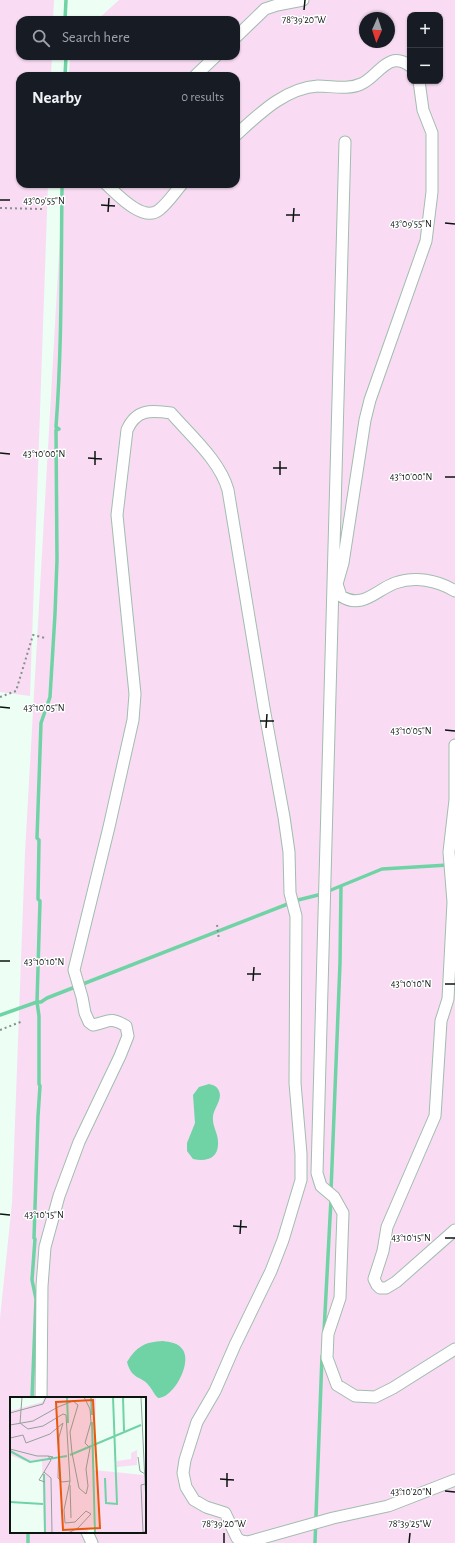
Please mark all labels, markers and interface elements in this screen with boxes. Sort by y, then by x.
north arrow [359,12,395,48]
map controls [407,12,443,84]
button: + [407,12,443,48]
text: 78°39'20"W [282,15,326,25]
search box [16,16,240,60]
icon: search [30,27,52,49]
text: Search here [62,30,130,45]
button: − [407,48,443,84]
text: Nearby [32,89,82,106]
text: 0 results [181,91,224,104]
text: 43°09'55"N [23,196,65,206]
text: 43°09'55"N [390,219,432,229]
text: 43°10'00"N [23,449,65,459]
text: 43°10'00"N [390,472,432,482]
text: 43°10'05"N [23,703,65,713]
text: 43°10'05"N [390,726,432,736]
text: 43°10'10"N [24,957,64,967]
text: 43°10'10"N [391,979,431,989]
text: 43°10'15"N [24,1210,64,1220]
text: 43°10'15"N [391,1233,431,1243]
inset map [10,1397,146,1533]
text: 43°10'20"N [390,1487,432,1497]
text: 78°39'20"W [202,1519,246,1529]
text: 78°39'25"W [389,1519,432,1529]

